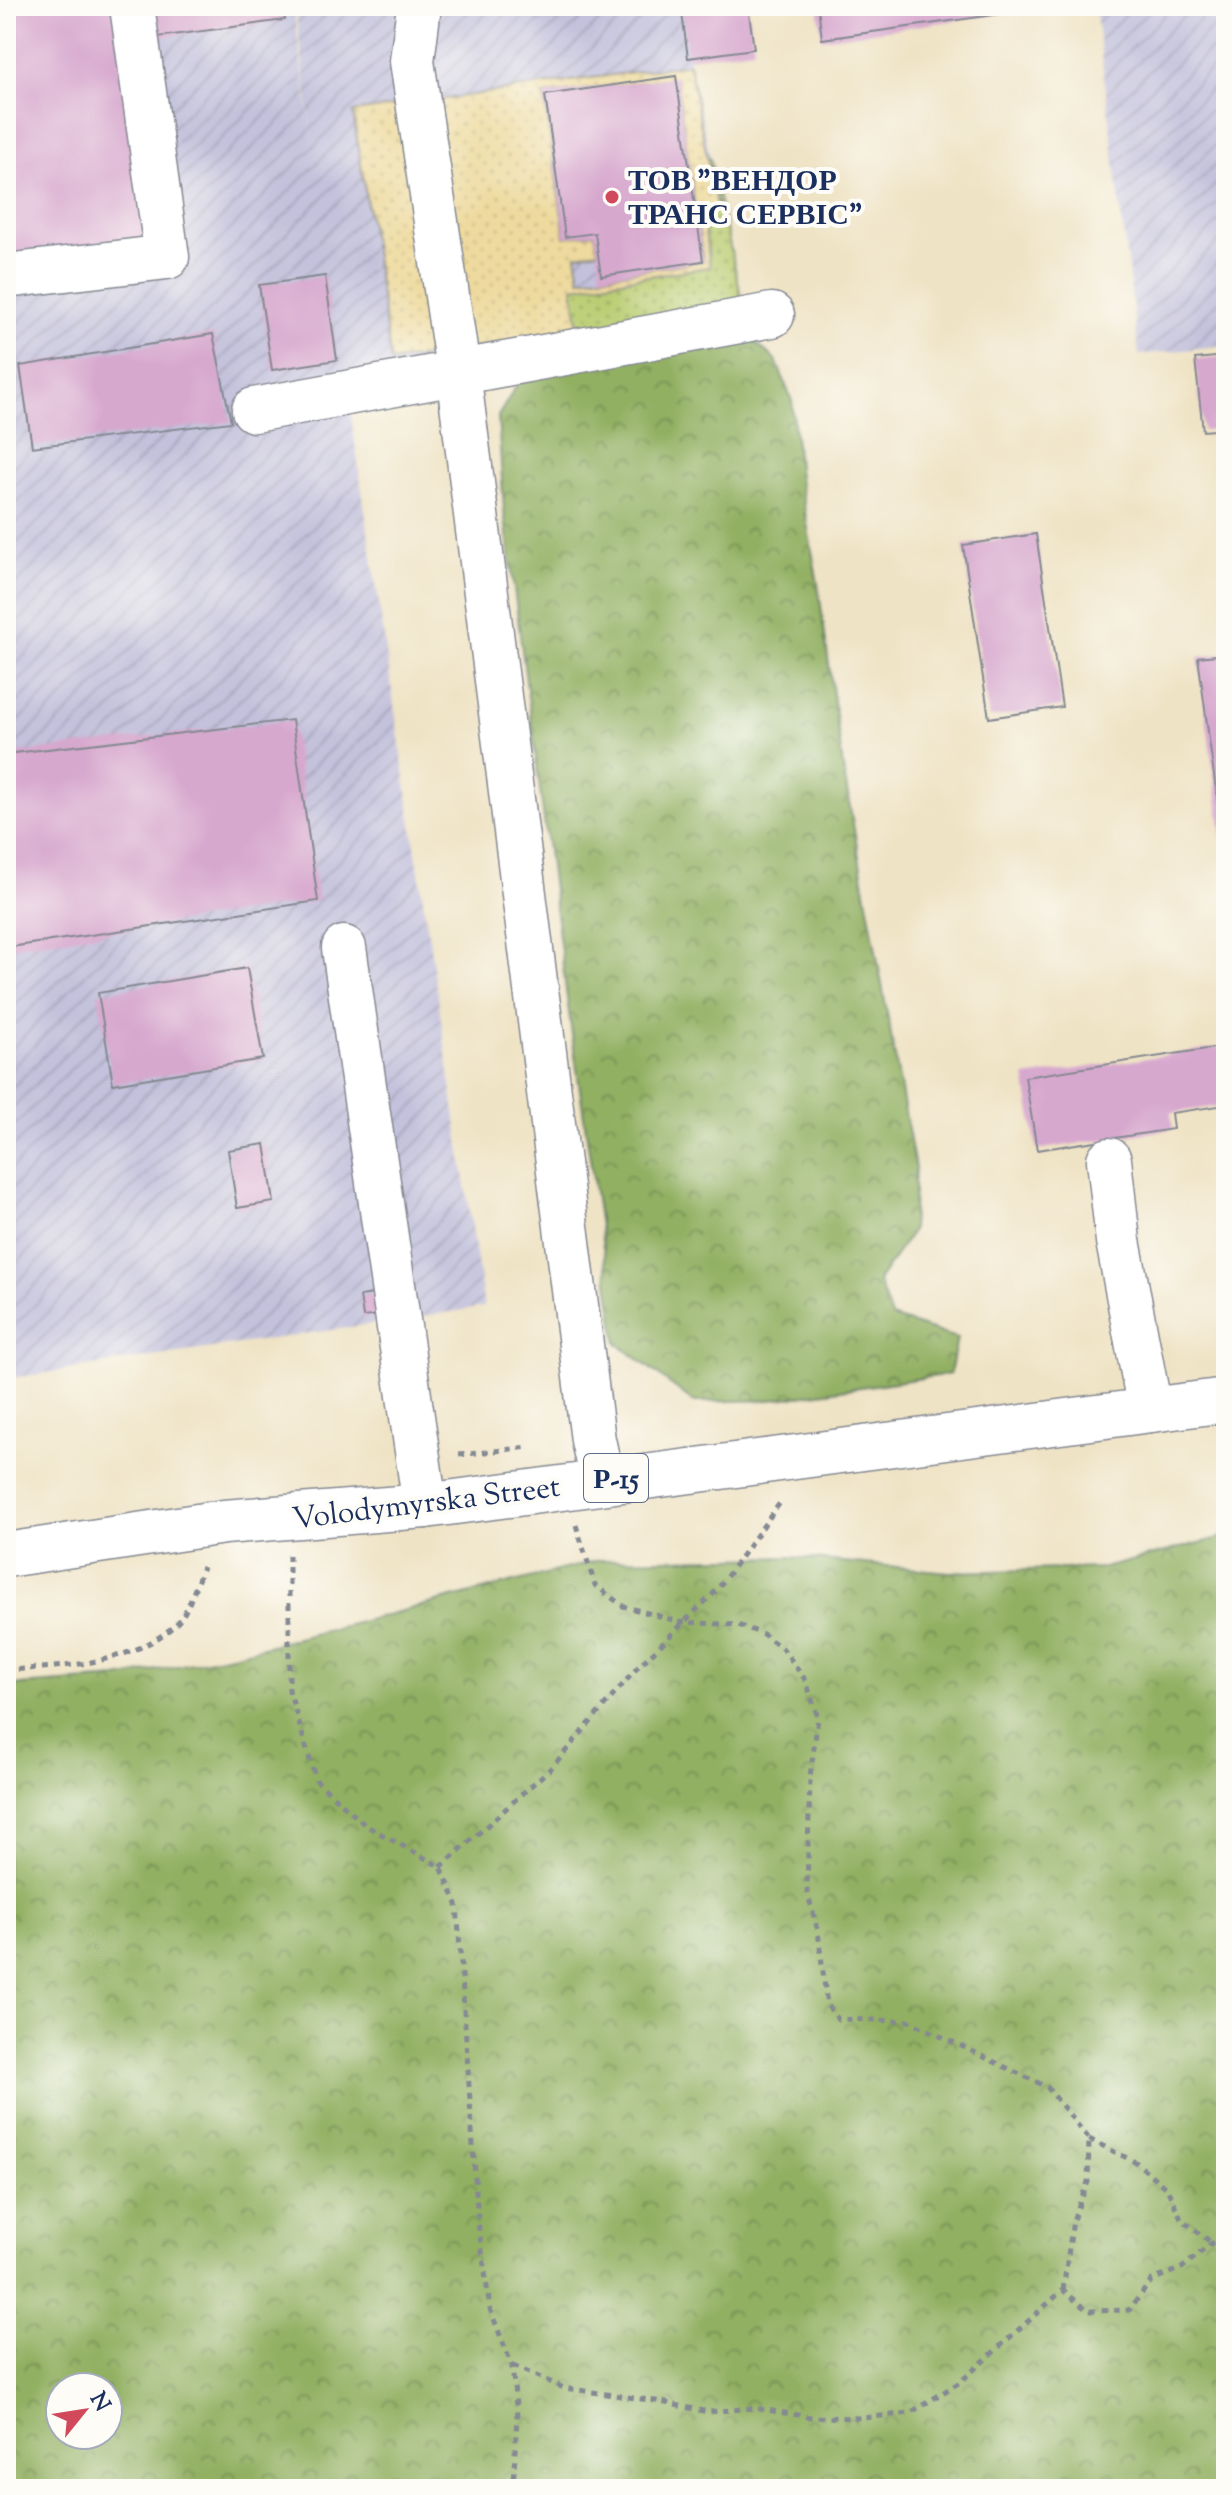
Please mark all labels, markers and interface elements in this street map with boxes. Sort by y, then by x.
place label: ТОВ "ВЕНДОР ТРАНС СЕРВІС" [628,161,863,238]
marker: ТОВ "ВЕНДОР ТРАНС СЕРВІС" [603,188,621,206]
road number: Р-15 [584,1454,648,1502]
street label: Volodymyrska Street [290,1467,563,1542]
north arrow [44,2371,124,2451]
text: N [80,2387,117,2418]

